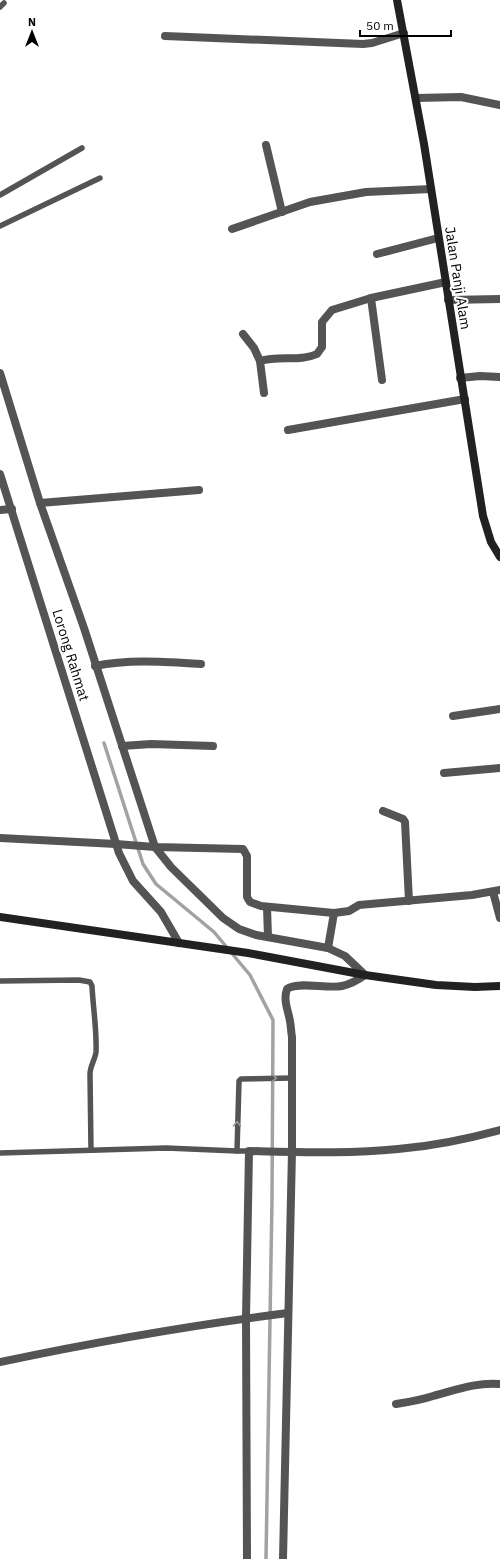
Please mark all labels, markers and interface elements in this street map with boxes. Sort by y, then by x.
north arrow [12,12,52,52]
scale bar [360,12,451,38]
text: N [28,15,36,29]
text: 50 m [366,18,394,33]
street label: Jalan Panji Alam [441,225,475,331]
street label: Lorong Rahmat [48,607,94,703]
one-way arrow [271,1074,277,1082]
one-way arrow [233,1121,242,1127]

